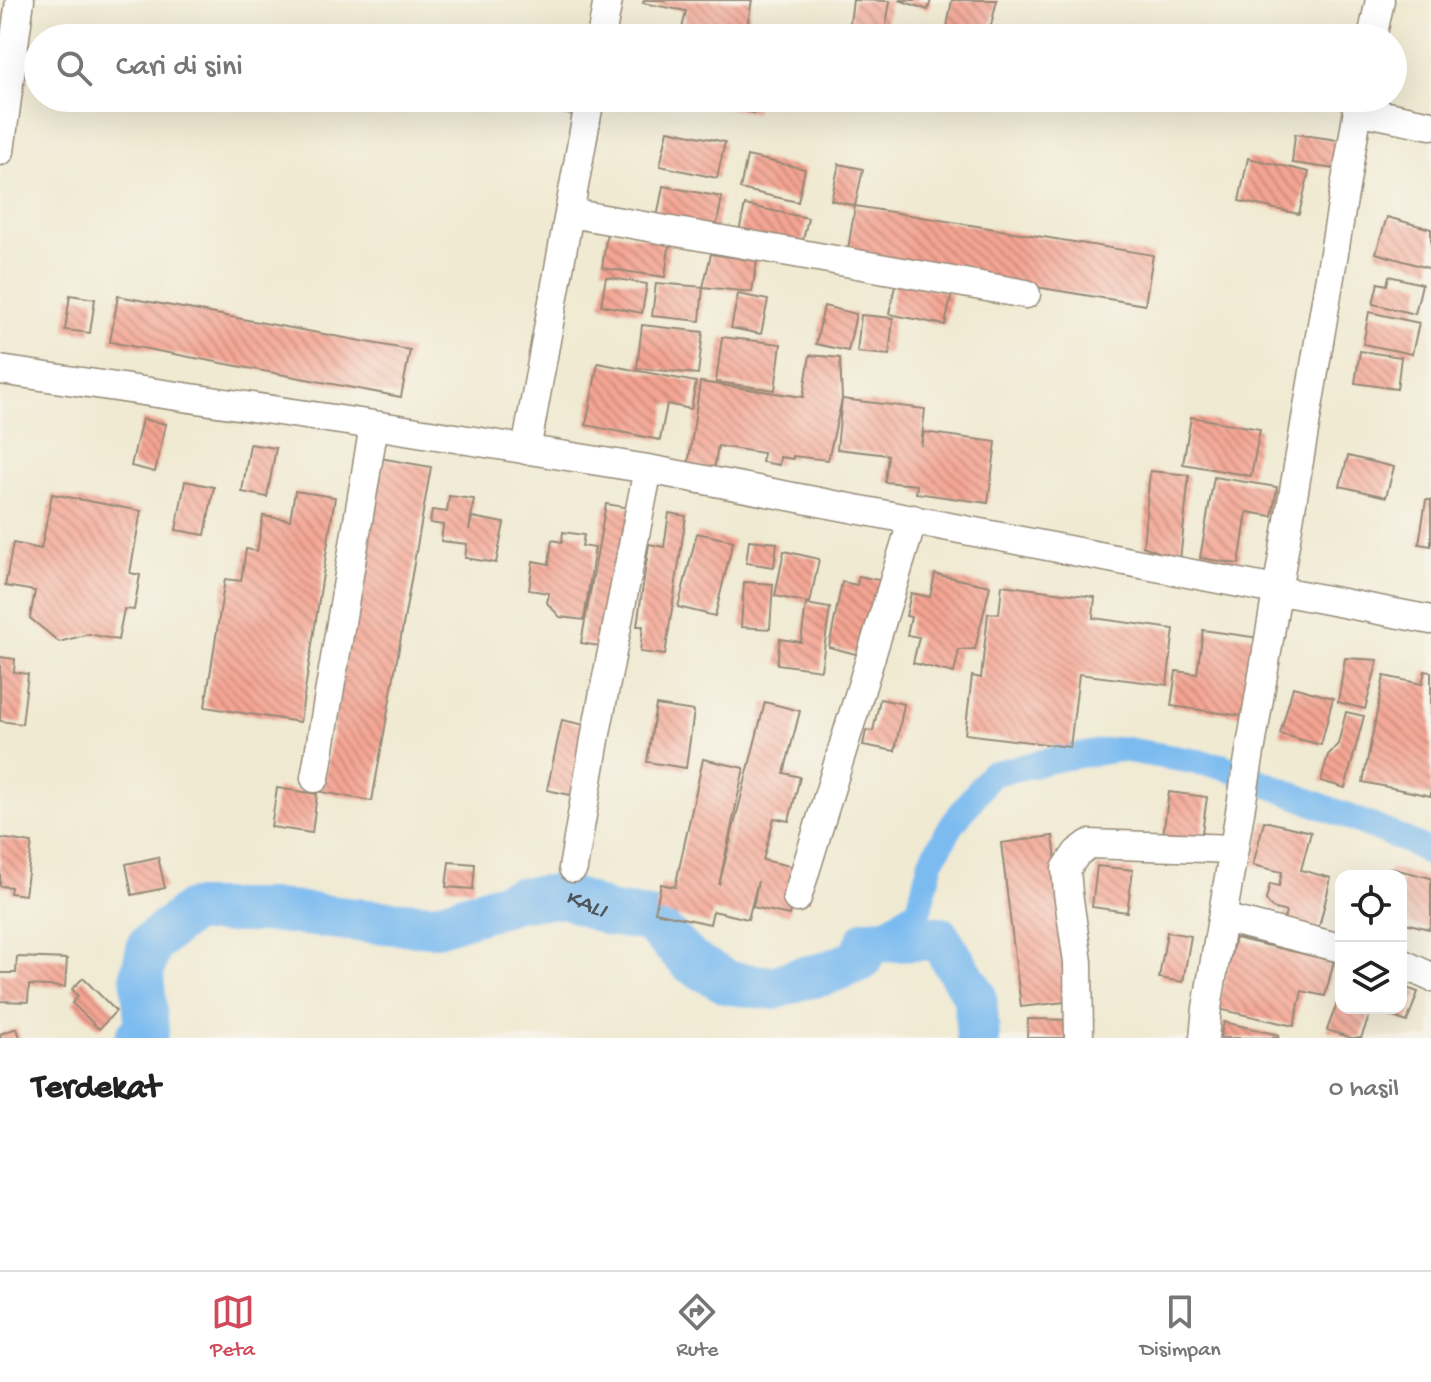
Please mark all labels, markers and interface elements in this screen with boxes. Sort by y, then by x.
search box [24,24,1407,112]
icon: search [52,46,96,90]
text: Cari di sini [116,51,243,86]
map controls [1335,870,1407,1014]
button: locate [1335,870,1407,942]
water label: KALI [561,883,612,927]
button: layers [1335,942,1407,1014]
text: Terdekat [32,1070,160,1110]
text: 0 hasil [1329,1075,1399,1106]
tab: Peta [210,1290,255,1364]
tab: Rute [675,1290,719,1364]
tab: Disimpan [1140,1290,1221,1364]

